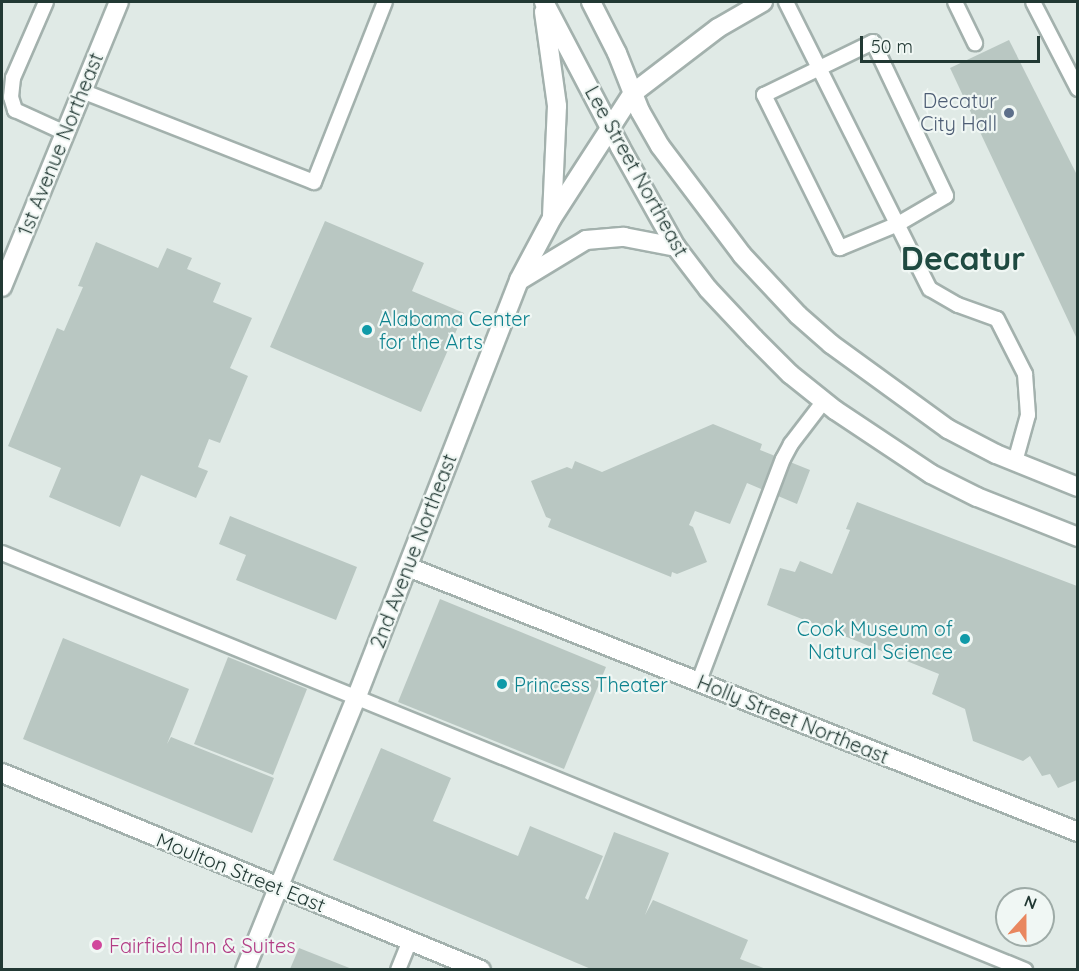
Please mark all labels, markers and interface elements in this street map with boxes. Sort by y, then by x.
scale bar [863,24,1043,62]
text: 50 m [871,35,913,58]
street label: 1st Avenue Northeast [12,49,108,239]
street label: Lee Street Northeast [580,82,694,260]
place label: Decatur City Hall [920,89,997,136]
marker: Decatur City Hall [1002,106,1016,120]
district label: Decatur [901,239,1025,277]
place label: Alabama Center for the Arts [379,306,530,353]
marker: Alabama Center for the Arts [360,323,374,337]
street label: 2nd Avenue Northeast [365,450,461,652]
place label: Cook Museum of Natural Science [797,616,953,663]
marker: Cook Museum of Natural Science [958,632,972,646]
street label: Holly Street Northeast [694,670,892,768]
place label: Princess Theater [514,672,668,696]
marker: Princess Theater [495,677,509,691]
street label: Moulton Street East [153,827,329,917]
north arrow [995,887,1055,947]
text: N [1022,891,1040,914]
place label: Fairfield Inn & Suites [109,933,296,957]
marker: Fairfield Inn & Suites [90,938,104,952]

